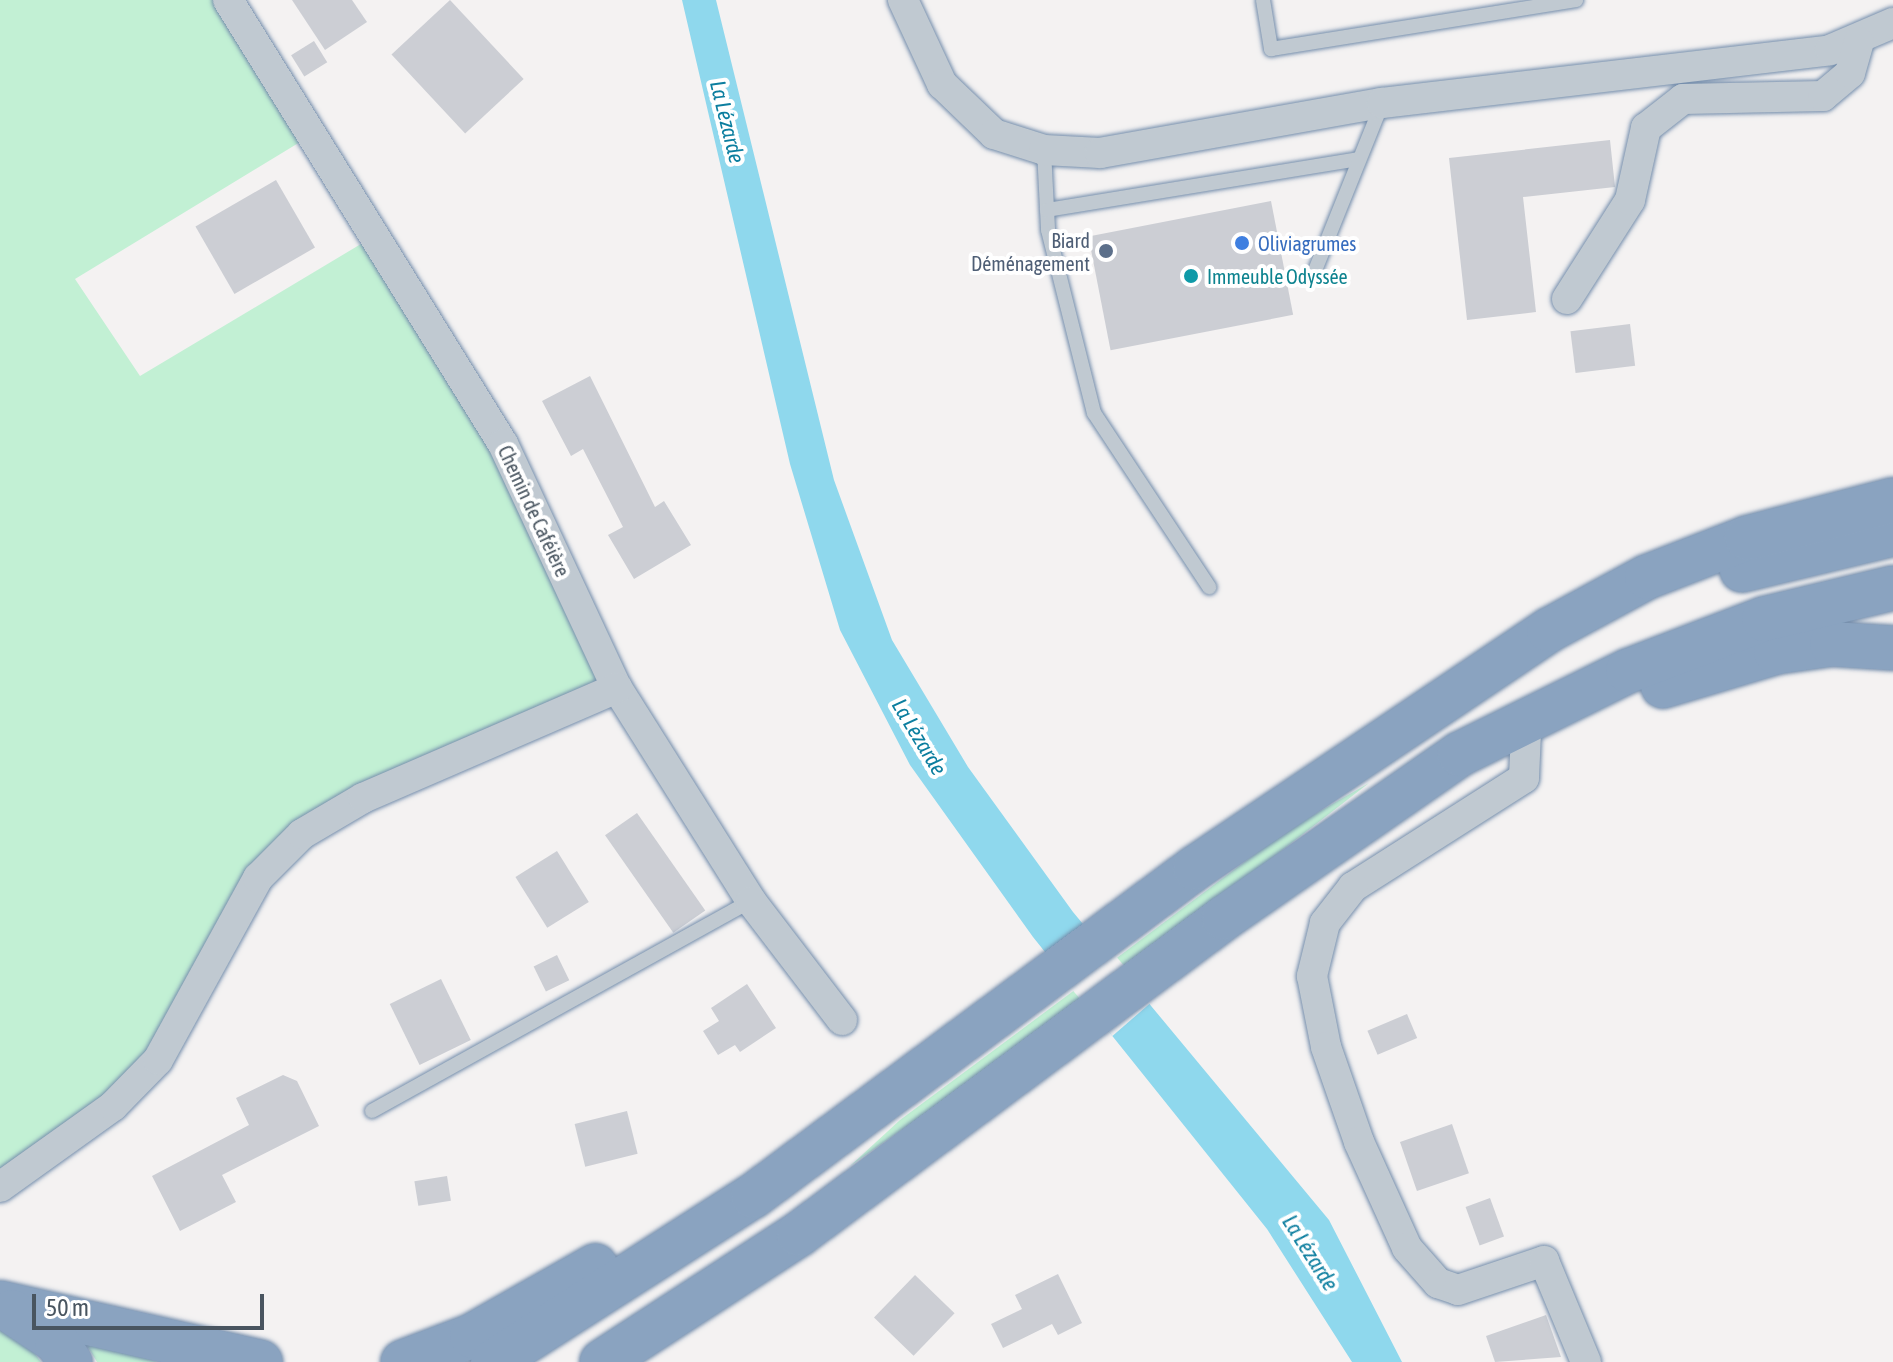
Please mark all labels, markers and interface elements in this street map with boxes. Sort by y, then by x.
water label: La Lézarde [704,78,750,166]
place label: Biard Déménagement [971,228,1090,275]
place label: Oliviagrumes [1258,231,1356,255]
marker: Oliviagrumes [1233,234,1251,252]
marker: Biard Déménagement [1097,242,1115,260]
place label: Immeuble Odyssée [1207,264,1348,288]
marker: Immeuble Odyssée [1182,267,1200,285]
street label: Chemin de Caféière [493,442,575,580]
water label: La Lézarde [886,694,952,780]
water label: La Lézarde [1276,1210,1344,1296]
scale bar [36,1278,268,1328]
text: 50 m [46,1294,89,1321]

